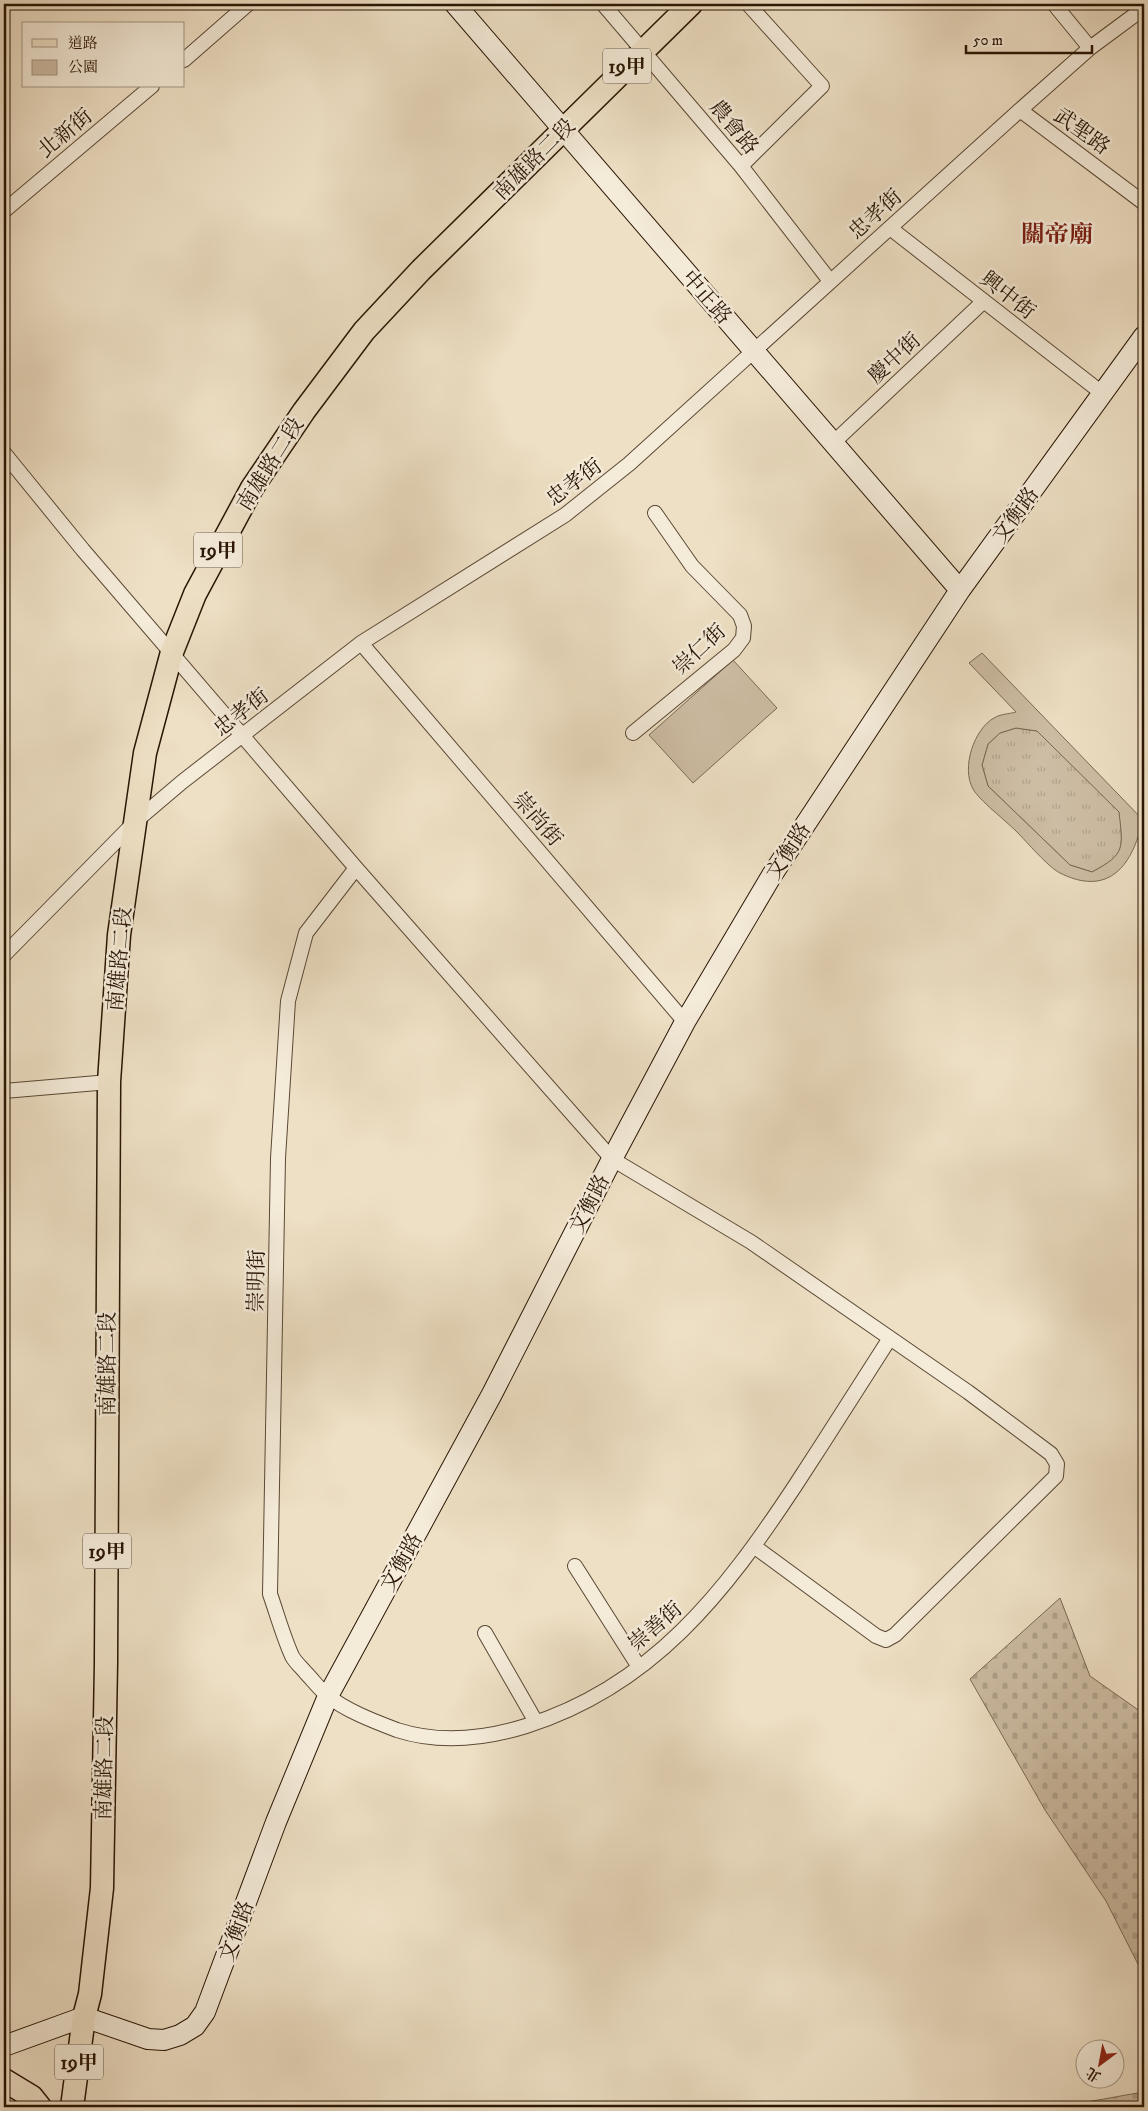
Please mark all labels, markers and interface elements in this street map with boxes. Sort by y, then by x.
legend [22,22,185,88]
scale bar [966,22,1092,54]
text: 50 m [973,31,1003,50]
text: 道路 [68,34,98,53]
road number: 19甲 [603,48,651,84]
text: 公園 [68,58,98,77]
street label: 農會路 [703,95,763,160]
street label: 武聖路 [1048,103,1115,161]
street label: 北新街 [33,104,98,164]
street label: 南雄路二段 [488,113,581,206]
street label: 忠孝街 [844,184,908,245]
district label: 關帝廟 [1021,220,1093,250]
street label: 中正路 [676,265,737,330]
street label: 興中街 [975,266,1040,325]
street label: 慶中街 [863,328,927,390]
street label: 南雄路二段 [232,413,310,516]
street label: 忠孝街 [542,453,608,512]
street label: 文衡路 [987,482,1045,549]
road number: 19甲 [194,532,242,568]
street label: 崇仁街 [668,619,732,681]
street label: 忠孝街 [209,683,274,742]
street label: 崇尚街 [507,787,568,852]
street label: 文衡路 [761,818,817,885]
street label: 南雄路二段 [102,906,138,1013]
street label: 文衡路 [564,1170,616,1238]
street label: 崇明街 [243,1249,271,1313]
street label: 南雄路二段 [95,1312,121,1417]
street label: 文衡路 [375,1529,429,1596]
road number: 19甲 [83,1534,131,1568]
street label: 崇善街 [623,1596,688,1657]
street label: 南雄路二段 [91,1715,119,1821]
street label: 文衡路 [214,1897,260,1965]
north arrow [1076,2038,1126,2088]
road number: 19甲 [55,2044,103,2080]
text: 北 [1083,2063,1104,2086]

